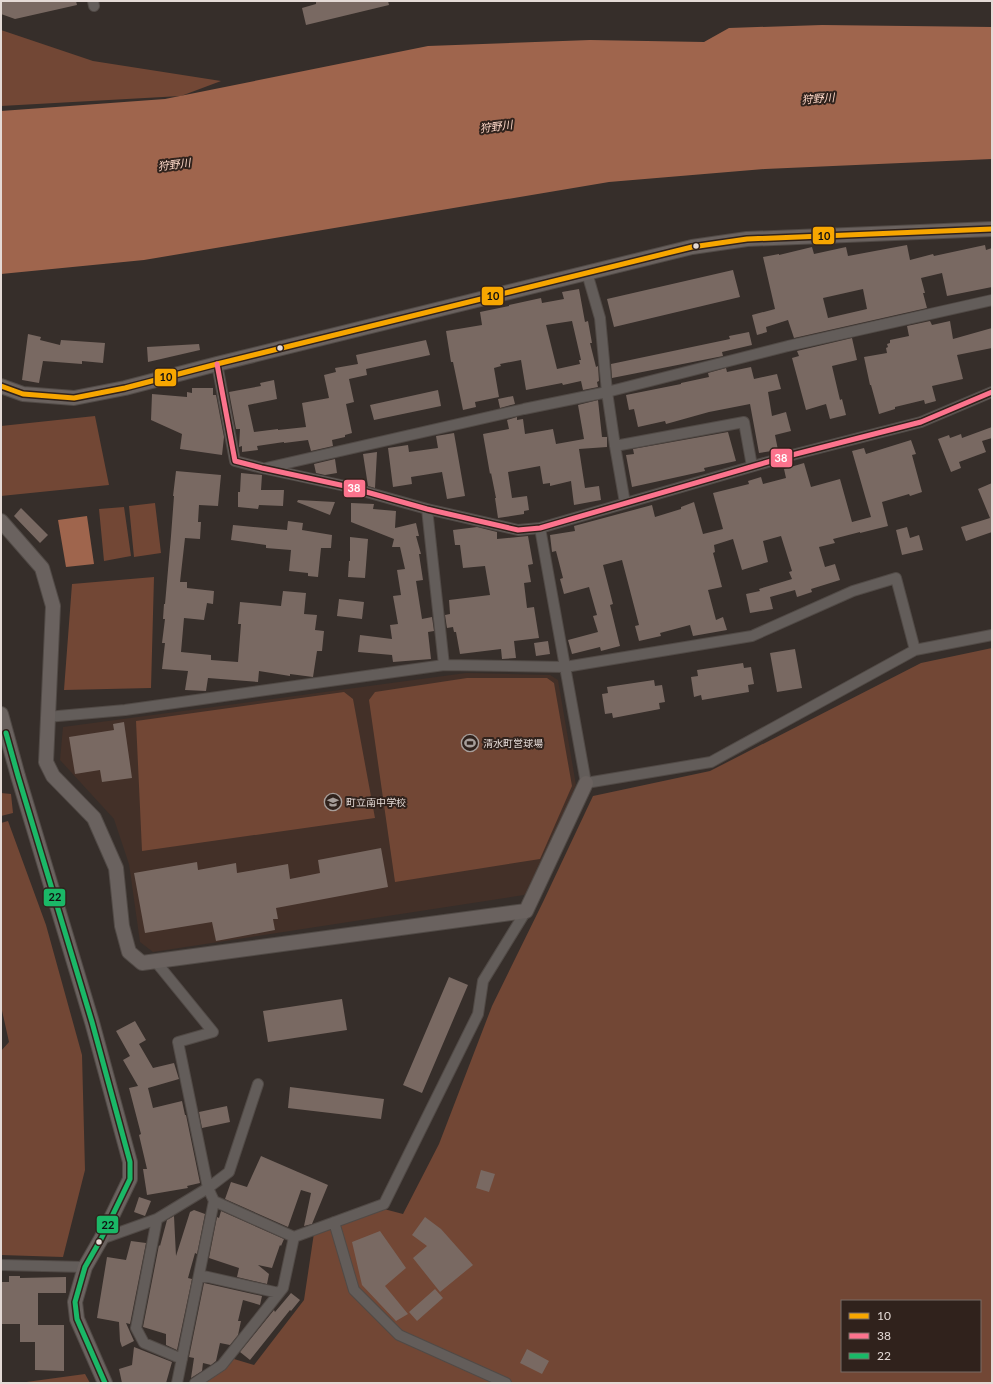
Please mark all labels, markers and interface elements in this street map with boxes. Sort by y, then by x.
water label: 狩野川 [801,90,836,106]
water label: 狩野川 [479,117,514,134]
water label: 狩野川 [157,155,192,172]
line badge: 10 [812,226,835,245]
text: 10 [818,229,831,242]
unlabelled marker [691,241,701,251]
line badge: 10 [481,286,504,306]
text: 10 [487,289,500,302]
unlabelled marker [275,343,285,353]
line badge: 10 [154,368,177,387]
text: 10 [160,370,173,383]
line badge: 38 [770,448,793,468]
text: 38 [775,451,787,464]
line badge: 38 [343,479,366,498]
text: 38 [348,481,360,494]
sports icon: 清水町営球場 [460,733,480,753]
place label: 清水町営球場 [483,737,543,749]
school or university icon: 町立南中学校 [323,792,343,812]
place label: 町立南中学校 [346,796,406,808]
line badge: 22 [43,888,66,907]
text: 22 [49,890,61,903]
line badge: 22 [96,1215,119,1234]
text: 22 [102,1218,114,1231]
unlabelled marker [94,1237,104,1247]
legend [841,1300,981,1372]
text: 10 [877,1308,891,1323]
text: 38 [877,1328,891,1343]
text: 22 [877,1348,891,1363]

